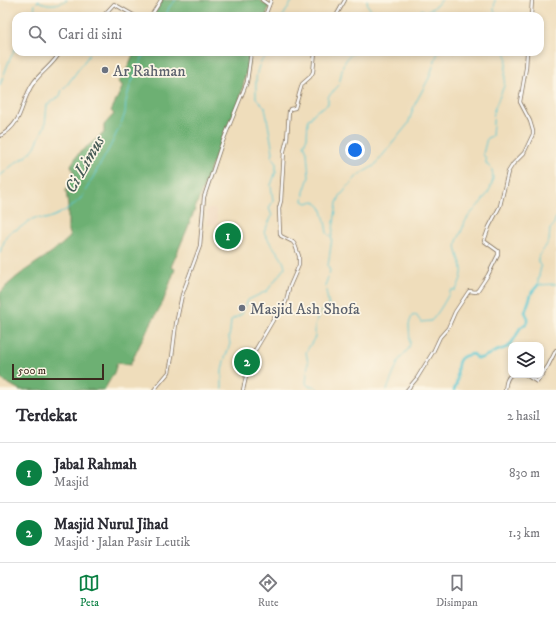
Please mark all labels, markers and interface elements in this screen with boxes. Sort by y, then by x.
search box [12,12,544,56]
icon: search [26,23,48,45]
text: Cari di sini [58,25,122,44]
place label: Ar Rahman [113,61,186,81]
marker: Ar Rahman [100,65,110,75]
water label: Ci Limus [60,131,111,197]
your location [345,140,365,160]
pin: 1 [215,221,241,251]
place label: Masjid Ash Shofa [250,299,360,319]
marker: Masjid Ash Shofa [237,303,247,313]
map controls [508,342,544,378]
button: layers [508,342,544,378]
pin: 2 [234,347,260,377]
scale bar [12,362,104,381]
text: 500 m [18,364,46,378]
text: Terdekat [16,405,77,427]
text: 2 hasil [507,408,540,424]
text: Jabal Rahmah [54,455,137,474]
text: 1 [27,465,31,481]
text: 830 m [509,465,540,481]
text: Masjid [54,474,89,490]
text: Masjid Nurul Jihad [54,515,168,534]
text: 2 [26,525,32,541]
text: 1.3 km [508,525,540,541]
text: Masjid · Jalan Pasir Leutik [54,534,190,550]
tab: Peta [78,572,100,610]
tab: Rute [257,572,279,610]
tab: Disimpan [436,572,478,610]

